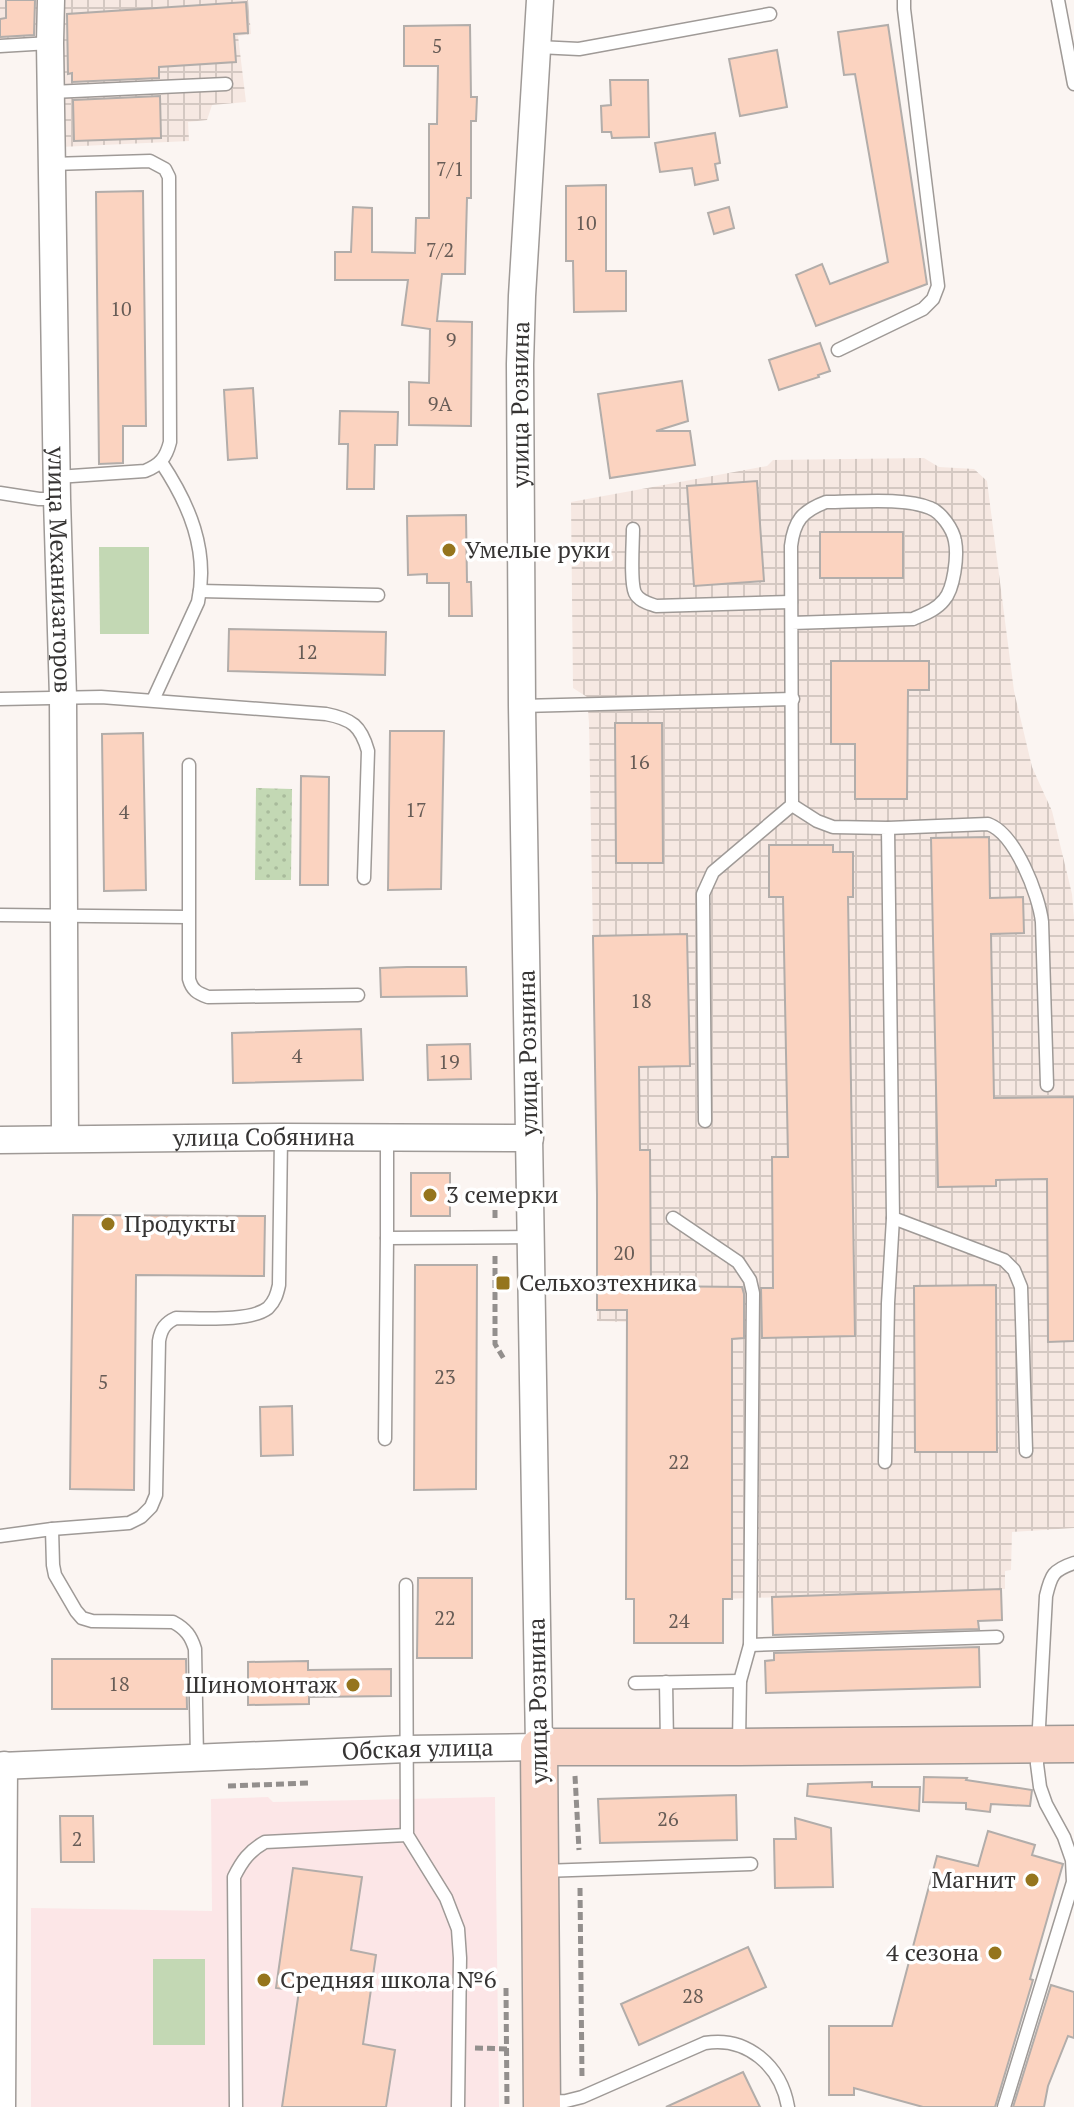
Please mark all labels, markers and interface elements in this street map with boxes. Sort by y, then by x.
house number: 5 [432,32,442,59]
house number: 7/1 [436,155,464,182]
house number: 10 [575,209,597,236]
house number: 7/2 [426,236,454,263]
house number: 10 [110,295,132,322]
street label: улица Рознина [503,321,536,489]
house number: 9 [446,326,456,353]
house number: 9А [428,390,452,417]
street label: улица Механизаторов [41,445,80,694]
place label: Умелые руки [465,533,610,565]
marker: Умелые руки [440,541,458,559]
house number: 12 [296,638,318,665]
house number: 16 [628,748,650,775]
house number: 17 [405,796,427,823]
house number: 4 [119,798,130,825]
street label: улица Рознина [510,970,544,1137]
house number: 18 [630,987,652,1014]
house number: 4 [292,1042,303,1069]
house number: 19 [438,1048,460,1075]
street label: улица Собянина [172,1120,355,1153]
place label: 3 семерки [446,1178,558,1210]
marker: 3 семерки [421,1186,439,1204]
place label: Продукты [124,1207,236,1239]
marker: Продукты [99,1215,117,1233]
house number: 20 [613,1239,635,1266]
place label: Сельхозтехника [519,1266,697,1298]
marker: Сельхозтехника [494,1274,512,1292]
house number: 23 [434,1363,456,1390]
house number: 5 [98,1368,108,1395]
house number: 22 [668,1448,690,1475]
house number: 22 [434,1604,456,1631]
house number: 24 [668,1607,690,1634]
street label: улица Рознина [520,1618,554,1785]
place label: Шиномонтаж [185,1668,338,1700]
house number: 18 [108,1670,130,1697]
marker: Шиномонтаж [344,1676,362,1694]
street label: Обская улица [341,1731,494,1767]
house number: 26 [657,1805,679,1832]
house number: 2 [72,1825,82,1852]
place label: Магнит [931,1863,1016,1895]
marker: Магнит [1023,1871,1041,1889]
place label: 4 сезона [886,1936,979,1968]
marker: 4 сезона [986,1944,1004,1962]
place label: Средняя школа №6 [280,1963,497,1995]
marker: Средняя школа №6 [255,1971,273,1989]
house number: 28 [682,1982,704,2009]

